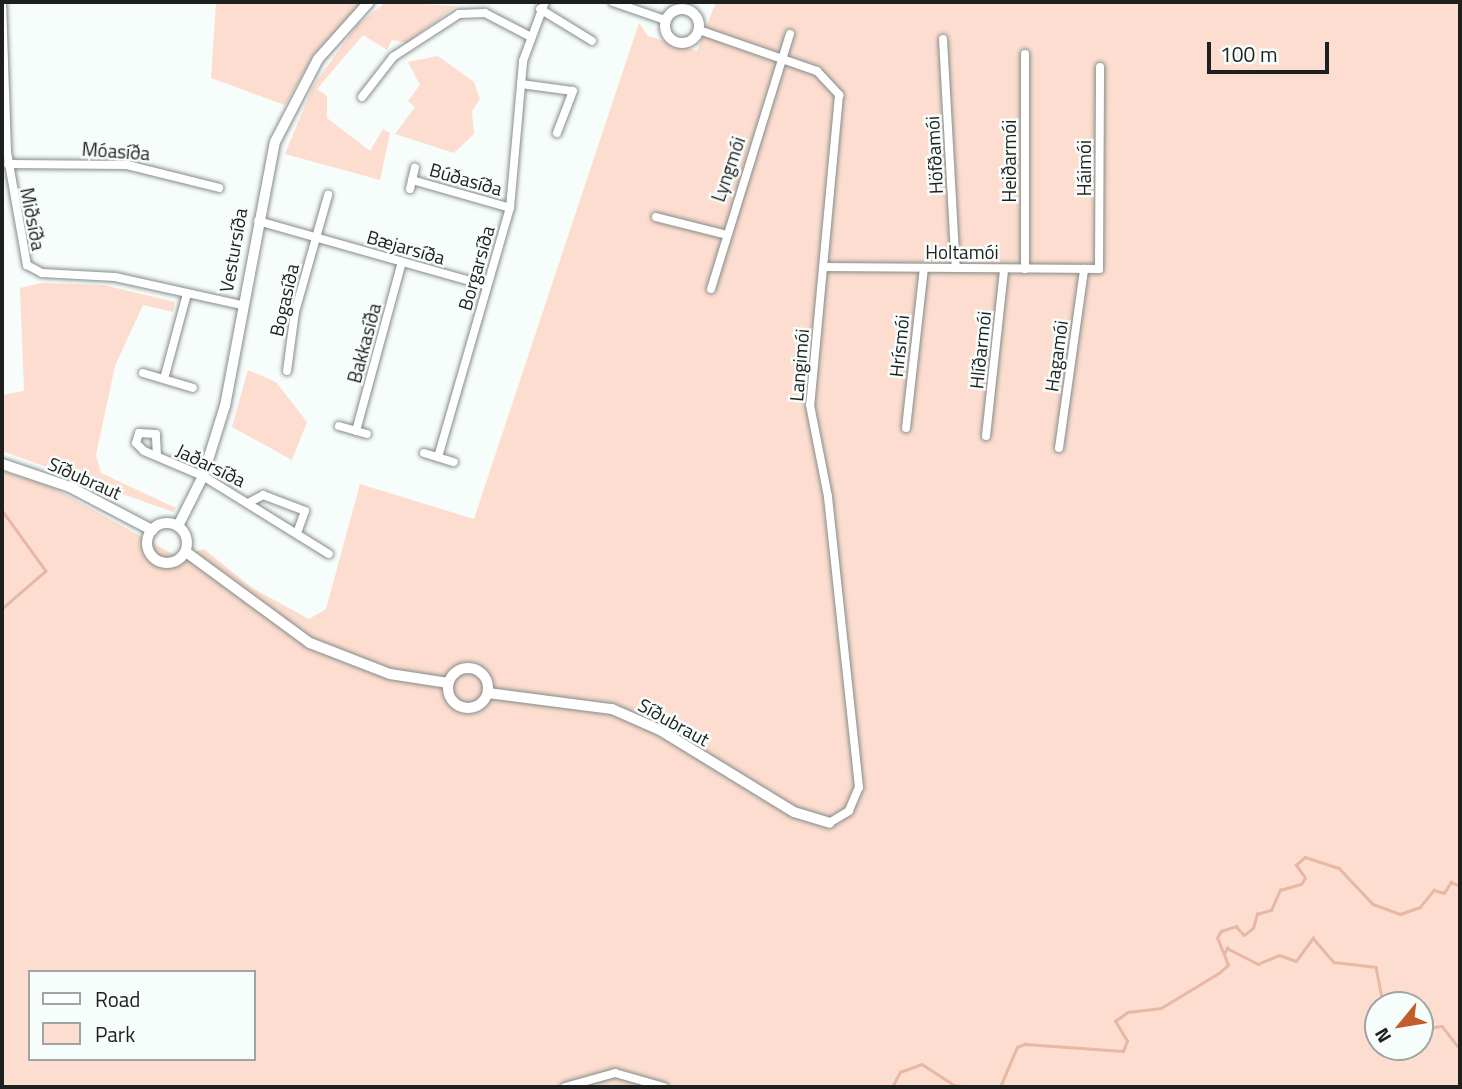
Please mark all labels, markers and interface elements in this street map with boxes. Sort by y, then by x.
scale bar [1210,28,1332,72]
text: 100 m [1220,38,1277,70]
street label: Höfðamói [921,115,947,195]
street label: Heiðarmói [998,119,1020,203]
street label: Lyngmói [706,133,750,205]
street label: Móasíða [81,137,151,165]
street label: Háimói [1073,140,1095,196]
street label: Búðasíða [427,158,505,200]
street label: Miðsíða [16,186,50,252]
street label: Vestursíða [214,206,252,294]
street label: Borgarsíða [453,223,499,313]
street label: Bæjarsíða [364,225,448,269]
street label: Holtamói [925,241,999,263]
street label: Bogasíða [265,261,303,339]
street label: Bakkasíða [342,301,386,385]
street label: Hlíðarmói [965,310,995,390]
street label: Hrísmói [884,314,914,378]
street label: Hagamói [1040,319,1072,393]
street label: Langimói [784,328,814,402]
street label: Jaðarsíða [173,438,249,492]
street label: Síðubraut [45,452,125,504]
street label: Síðubraut [634,693,714,751]
legend [28,970,256,1061]
text: Road [95,983,140,1015]
north arrow [1364,991,1434,1061]
text: Park [95,1018,135,1050]
text: N [1366,1023,1398,1049]

